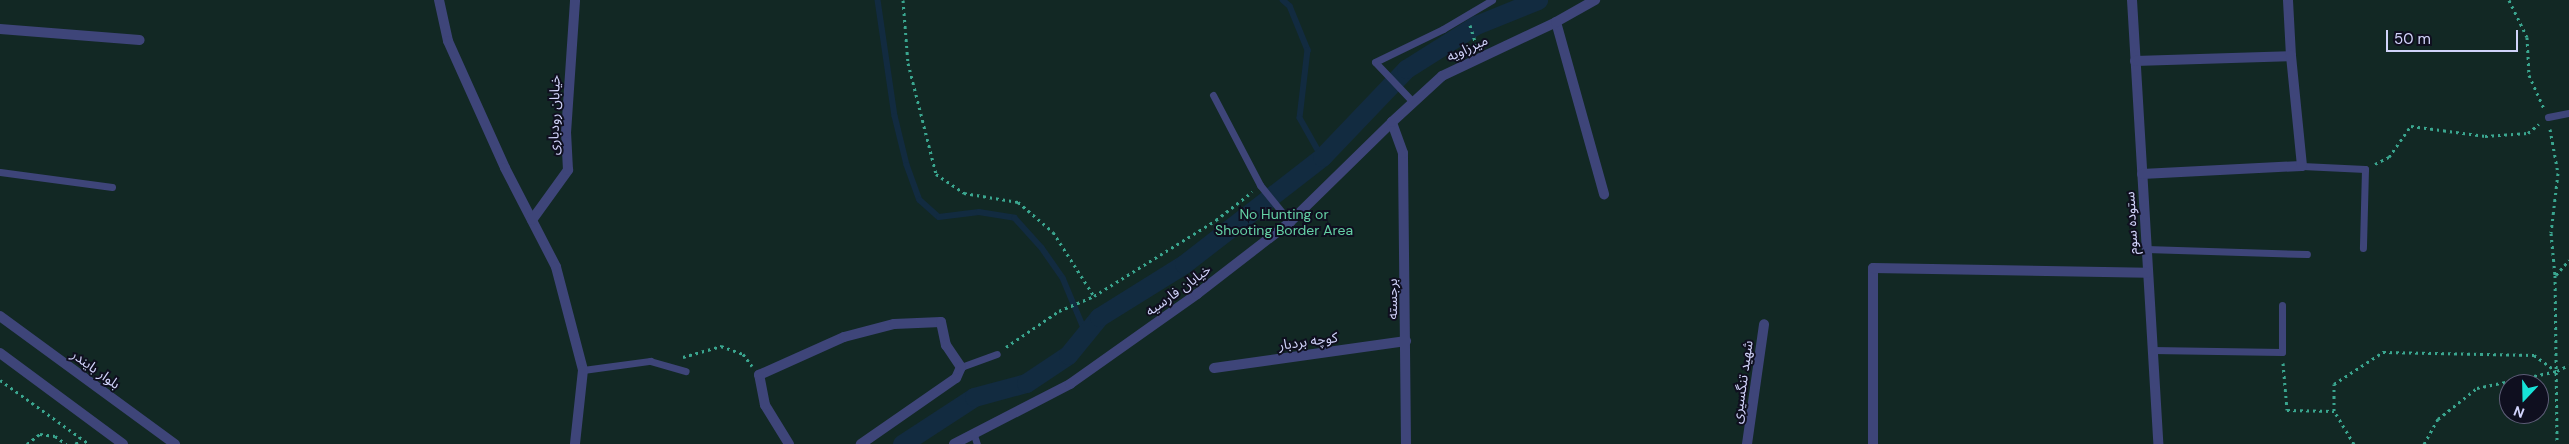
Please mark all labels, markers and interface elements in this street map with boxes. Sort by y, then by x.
scale bar [2389,20,2522,52]
text: 50 m [2394,29,2431,49]
street label: میرزاویه [1444,31,1490,65]
street label: خیابان رودباری [545,75,563,155]
street label: ستوده سوم [2121,191,2141,255]
park label: No Hunting or Shooting Border Area [1215,206,1353,238]
street label: خیابان فارسیه [1142,261,1214,319]
street label: برجسته [1384,279,1400,319]
street label: کوچه بردبار [1277,329,1339,353]
street label: شهید تنگسیری [1728,339,1756,425]
street label: بلوار بایندر [68,346,124,392]
north arrow [2499,374,2549,424]
text: N [2511,402,2527,422]

